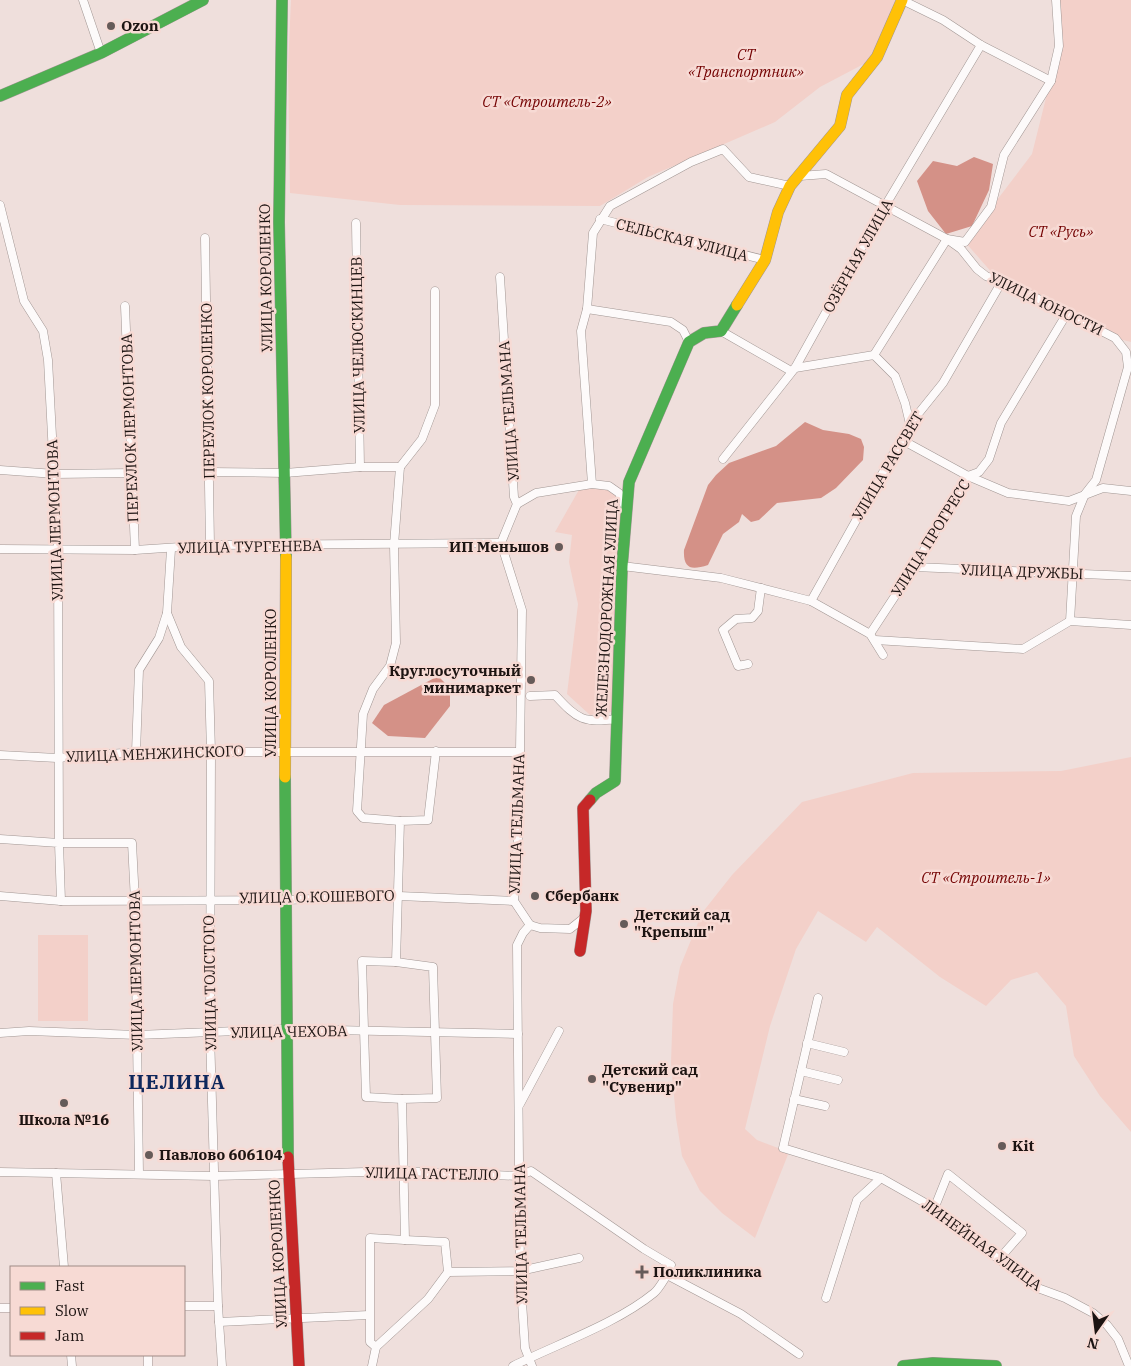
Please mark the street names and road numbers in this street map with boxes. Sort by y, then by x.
street label: ОЗЁРНАЯ УЛИЦА [818,195,897,316]
street label: УЛИЦА КОРОЛЕНКО [255,203,276,353]
street label: СЕЛЬСКАЯ УЛИЦА [614,214,751,265]
street label: УЛИЦА ЧЕЛЮСКИНЦЕВ [346,257,369,434]
street label: УЛИЦА ЮНОСТИ [986,268,1107,339]
street label: ПЕРЕУЛОК КОРОЛЕНКО [196,303,219,479]
street label: ПЕРЕУЛОК ЛЕРМОНТОВА [117,333,142,523]
street label: УЛИЦА ТЕЛЬМАНА [494,340,523,482]
street label: УЛИЦА РАССВЕТ [848,408,928,524]
street label: УЛИЦА ЛЕРМОНТОВА [42,438,67,601]
street label: УЛИЦА ПРОГРЕСС [887,476,974,600]
street label: ЖЕЛЕЗНОДОРОЖНАЯ УЛИЦА [591,497,622,718]
street label: УЛИЦА ТУРГЕНЕВА [178,536,323,557]
street label: УЛИЦА ДРУЖБЫ [960,560,1084,583]
street label: УЛИЦА КОРОЛЕНКО [261,609,280,757]
street label: УЛИЦА МЕНЖИНСКОГО [66,741,244,766]
street label: УЛИЦА ТЕЛЬМАНА [505,753,528,895]
street label: УЛИЦА О.КОШЕВОГО [239,886,395,907]
street label: УЛИЦА ЛЕРМОНТОВА [125,889,146,1052]
street label: УЛИЦА ТОЛСТОГО [199,915,220,1051]
street label: УЛИЦА ЧЕХОВА [230,1021,348,1042]
street label: УЛИЦА ГАСТЕЛЛО [365,1163,499,1184]
street label: УЛИЦА ТЕЛЬМАНА [510,1163,531,1304]
street label: УЛИЦА КОРОЛЕНКО [264,1179,291,1329]
street label: ЛИНЕЙНАЯ УЛИЦА [919,1195,1047,1295]

